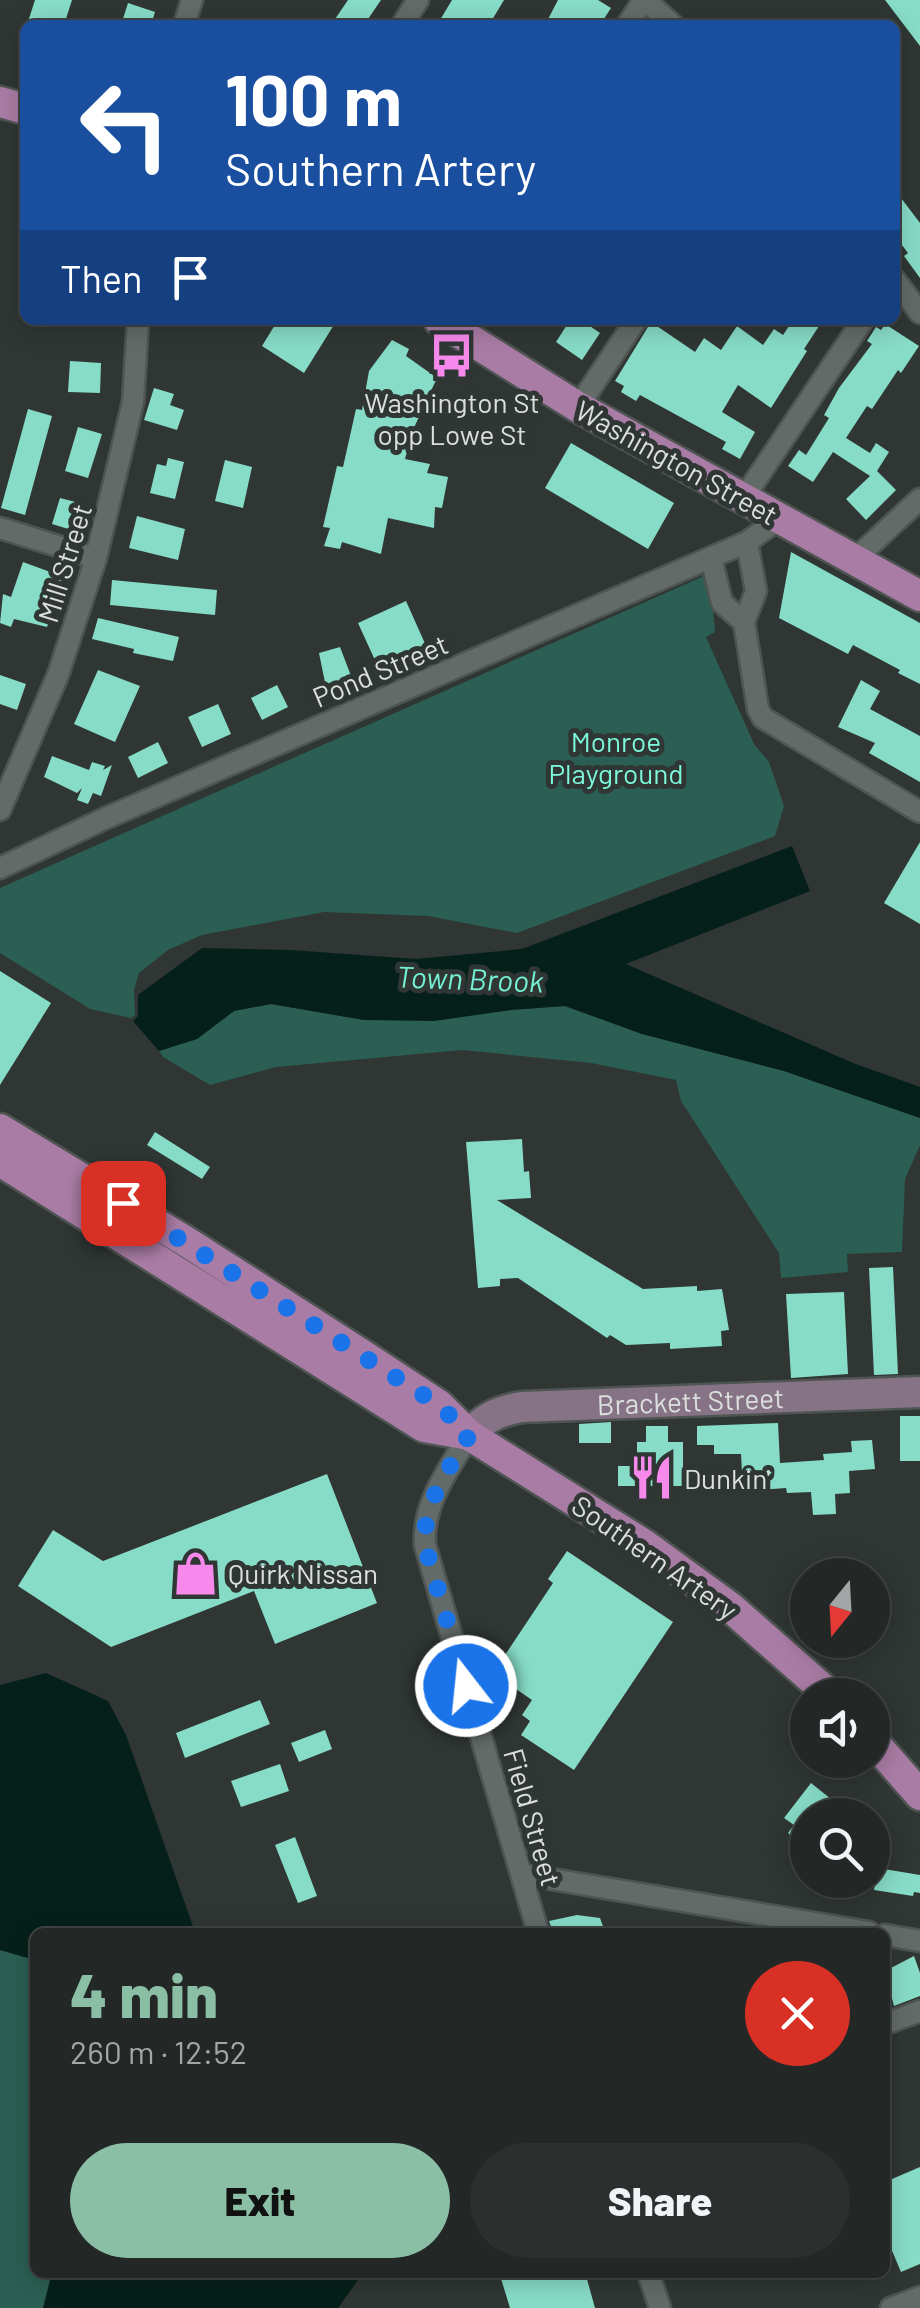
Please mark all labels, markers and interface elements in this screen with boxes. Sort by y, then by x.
text: 100 m [225,56,402,140]
icon: left [60,60,190,190]
text: Southern Artery [225,141,536,195]
icon: arrive [163,250,218,305]
text: Then [60,255,143,301]
bus stop icon: Washington St opp Lowe St [428,332,476,380]
place label: Washington St opp Lowe St [364,385,540,451]
street label: Washington Street [570,392,784,532]
street label: Mill Street [30,500,98,626]
street label: Pond Street [307,626,453,714]
park label: Monroe Playground [549,724,683,790]
water label: Town Brook [396,957,545,999]
pin [81,1161,166,1246]
icon: arrive [96,1176,151,1231]
street label: Brackett Street [596,1380,785,1421]
restaurant icon: Dunkin' [627,1454,675,1502]
place label: Dunkin' [684,1461,770,1495]
street label: Southern Artery [566,1488,744,1627]
shop icon: Quirk Nissan [171,1549,219,1597]
place label: Quirk Nissan [228,1556,378,1590]
north arrow [790,1558,890,1658]
map controls [790,1558,890,1898]
position arrow [414,1634,518,1738]
button: sound [790,1678,890,1778]
street label: Field Street [497,1744,569,1890]
button: search [790,1798,890,1898]
text: 4 min [70,1958,218,2030]
button: close [745,1961,850,2066]
text: 260 m · 12:52 [70,2032,247,2070]
button: Exit [70,2143,450,2258]
button: Share [470,2143,850,2258]

